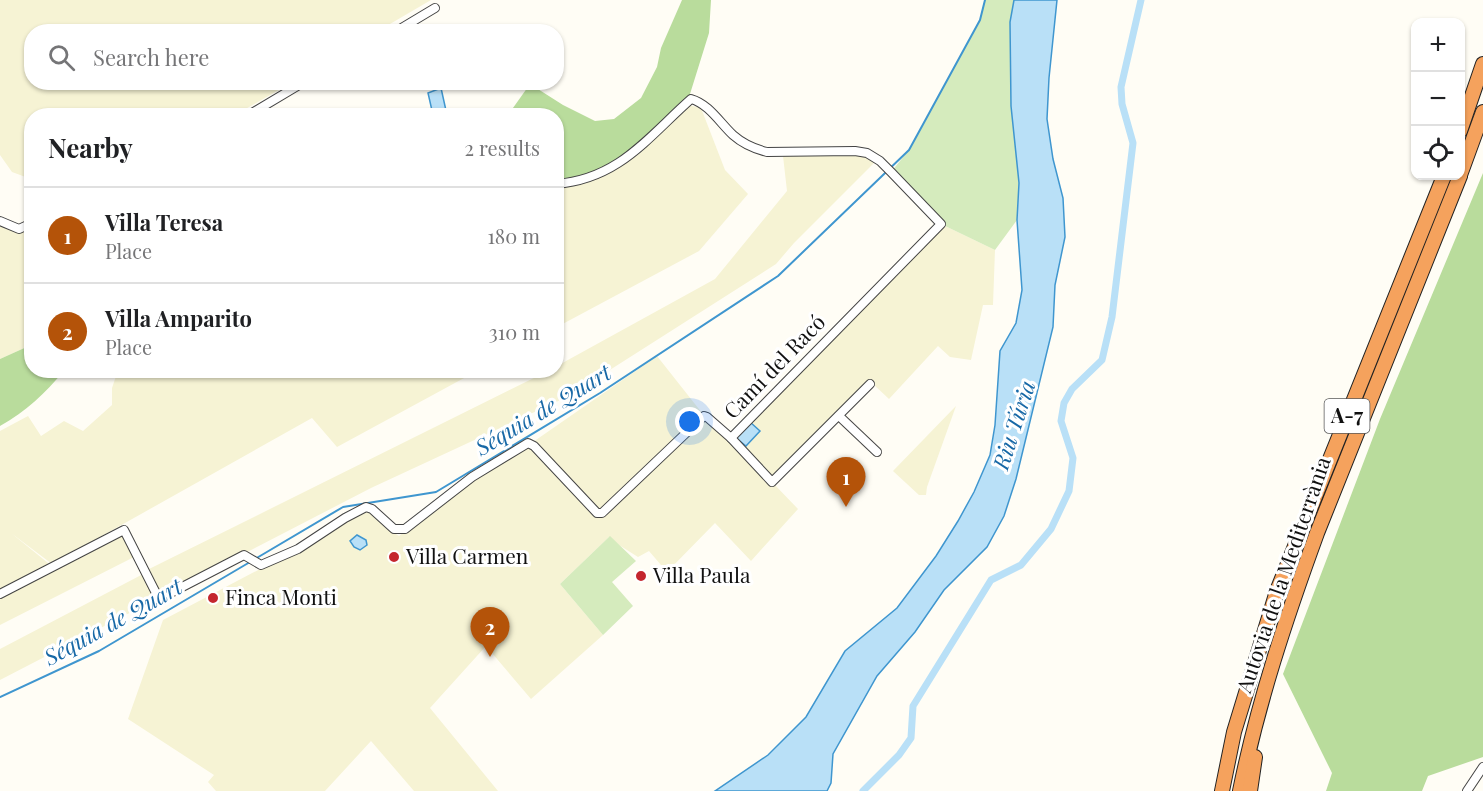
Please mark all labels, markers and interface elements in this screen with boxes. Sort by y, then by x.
map controls [1411,18,1465,180]
button: + [1411,18,1465,72]
search box [24,24,564,90]
icon: search [45,41,78,74]
text: Search here [93,42,209,72]
button: − [1411,72,1465,126]
button: locate [1411,126,1465,180]
text: Nearby [48,130,133,165]
text: 2 results [465,134,540,161]
text: Villa Teresa [105,207,223,237]
text: 1 [64,222,71,249]
text: 180 m [487,222,540,249]
text: Place [105,237,152,264]
text: Villa Amparito [105,303,252,333]
street label: Camí del Racó [717,307,830,424]
text: 2 [62,318,73,345]
text: 310 m [489,318,540,345]
text: Place [105,333,152,360]
water label: Séquia de Quart [468,356,618,462]
water label: Riu Túria [984,376,1042,474]
road number: A-7 [1324,399,1370,433]
your location [675,407,704,436]
street label: Autovia de la Mediterrània [1228,452,1336,697]
pin: 1 [826,458,866,507]
place label: Villa Carmen [405,541,529,569]
marker: Villa Carmen [387,550,401,564]
place label: Villa Paula [652,560,751,588]
marker: Villa Paula [634,569,648,583]
water label: Séquia de Quart [37,570,188,672]
place label: Finca Monti [225,582,337,610]
marker: Finca Monti [206,591,220,605]
pin: 2 [470,608,510,657]

